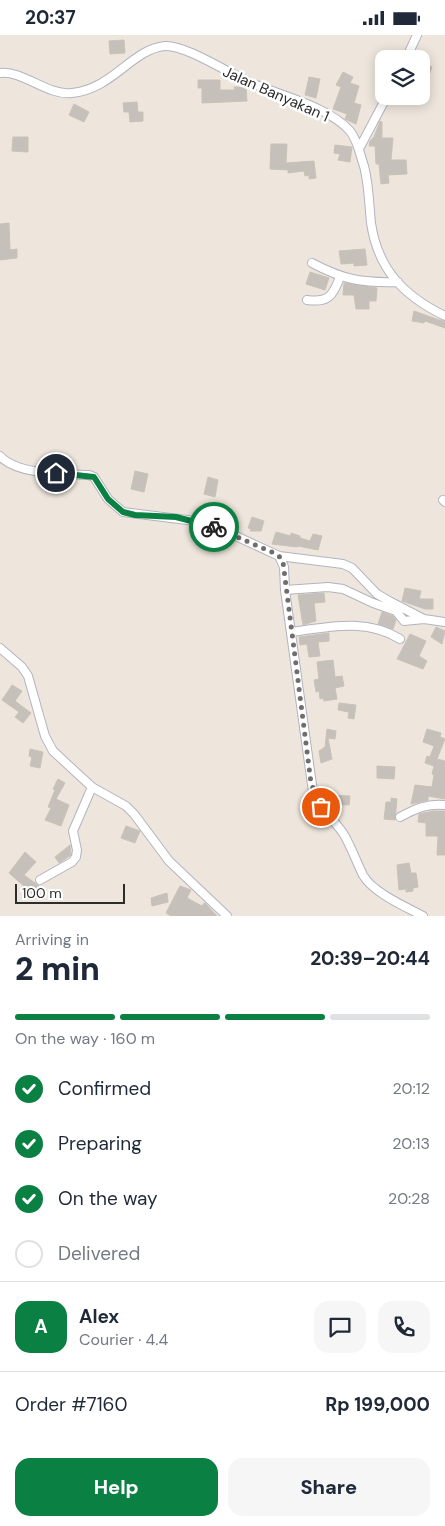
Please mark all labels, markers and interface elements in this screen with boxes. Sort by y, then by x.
text: 20:37 [25,5,76,30]
map controls [375,50,430,105]
button: layers [375,50,430,105]
street label: Jalan Banyakan 1 [220,62,332,126]
pin [35,452,77,494]
icon: home [42,459,70,487]
courier [189,502,239,552]
icon: bike [200,513,228,541]
pin [300,786,342,828]
icon: bag [307,793,335,821]
scale bar [15,881,125,904]
text: 100 m [22,884,62,902]
text: Arriving in [15,929,89,950]
text: 20:39–20:44 [310,946,430,971]
text: 2 min [15,948,100,990]
text: On the way · 160 m [15,1028,155,1049]
icon: check [15,1075,43,1103]
text: Confirmed [58,1076,151,1101]
text: 20:12 [393,1078,430,1099]
icon: check [15,1130,43,1158]
text: Preparing [58,1131,142,1156]
text: 20:13 [392,1133,430,1154]
icon: check [15,1185,43,1213]
text: On the way [58,1186,158,1211]
text: 20:28 [388,1188,430,1209]
text: Delivered [58,1241,140,1266]
button: chat [314,1301,366,1353]
button: phone [378,1301,430,1353]
text: Alex [79,1304,119,1329]
text: A [34,1314,48,1339]
text: Courier · 4.4 [79,1329,168,1350]
text: Order #7160 [15,1392,128,1417]
text: Rp 199,000 [325,1392,430,1417]
button: Help [15,1458,218,1516]
button: Share [228,1458,430,1516]

